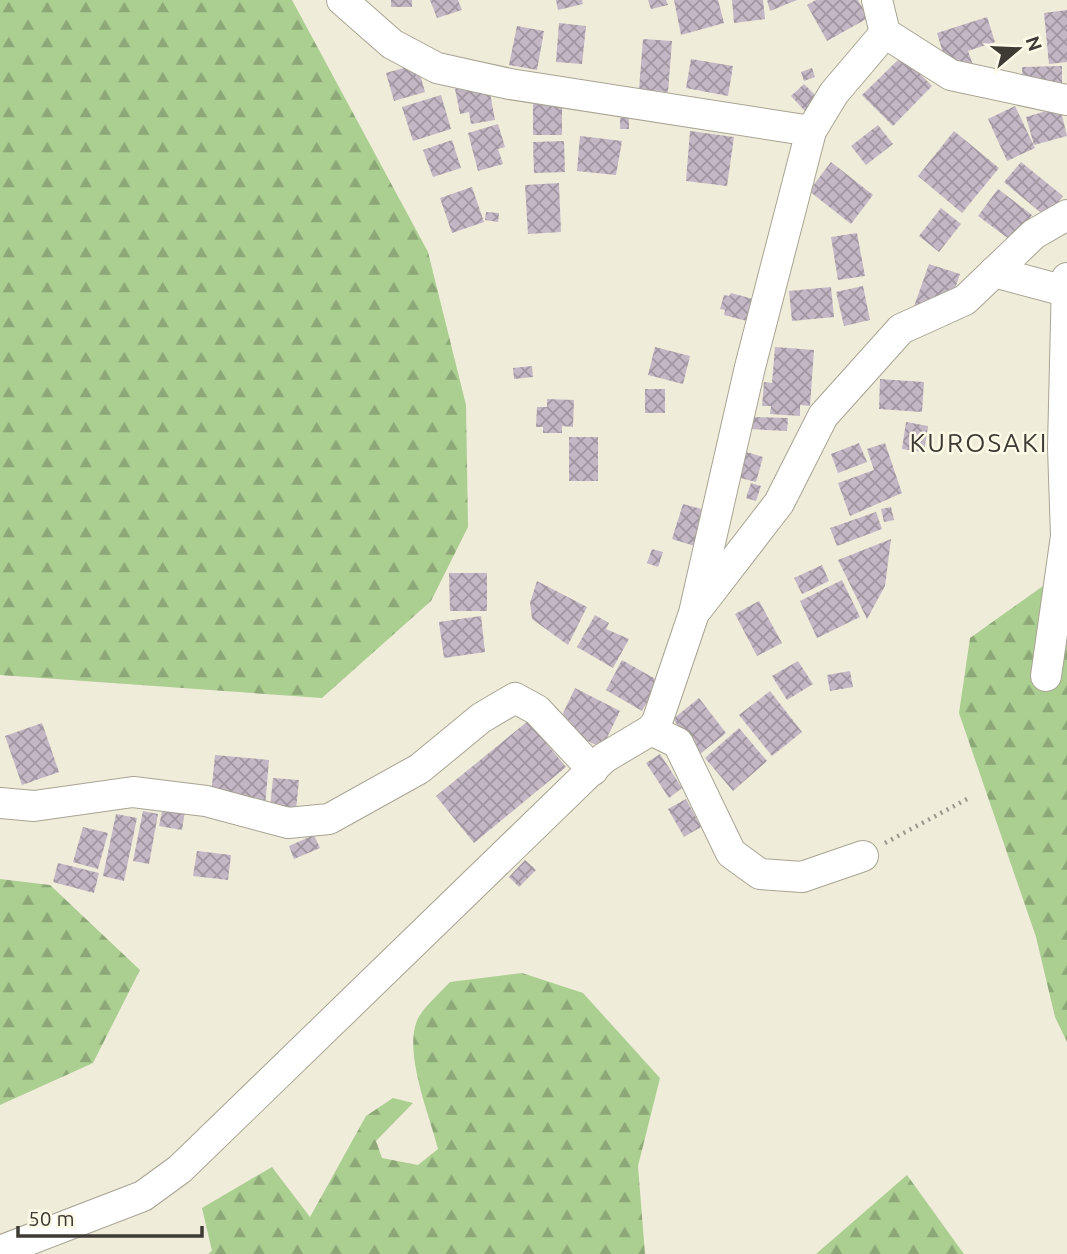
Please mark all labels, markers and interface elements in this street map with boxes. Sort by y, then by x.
north arrow [983,14,1053,84]
text: N [1021,33,1047,54]
district label: KUROSAKI [910,428,1048,457]
scale bar [18,1194,201,1238]
text: 50 m [28,1206,75,1230]

